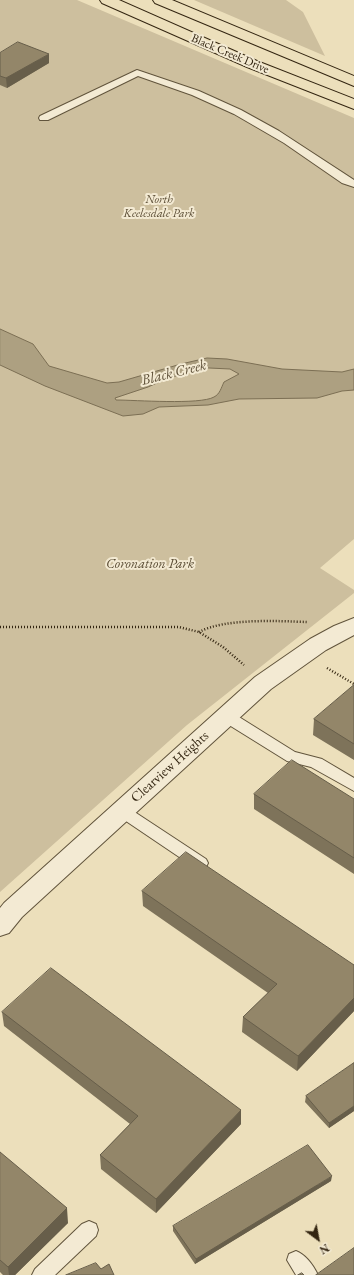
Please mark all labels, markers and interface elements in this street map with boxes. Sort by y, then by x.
street label: Black Creek Drive [189,31,271,77]
park label: North Keelesdale Park [124,193,194,221]
water label: Black Creek [140,356,208,390]
park label: Coronation Park [106,556,194,572]
street label: Clearview Heights [128,728,212,806]
north arrow [298,1219,338,1259]
text: N [317,1241,332,1257]

